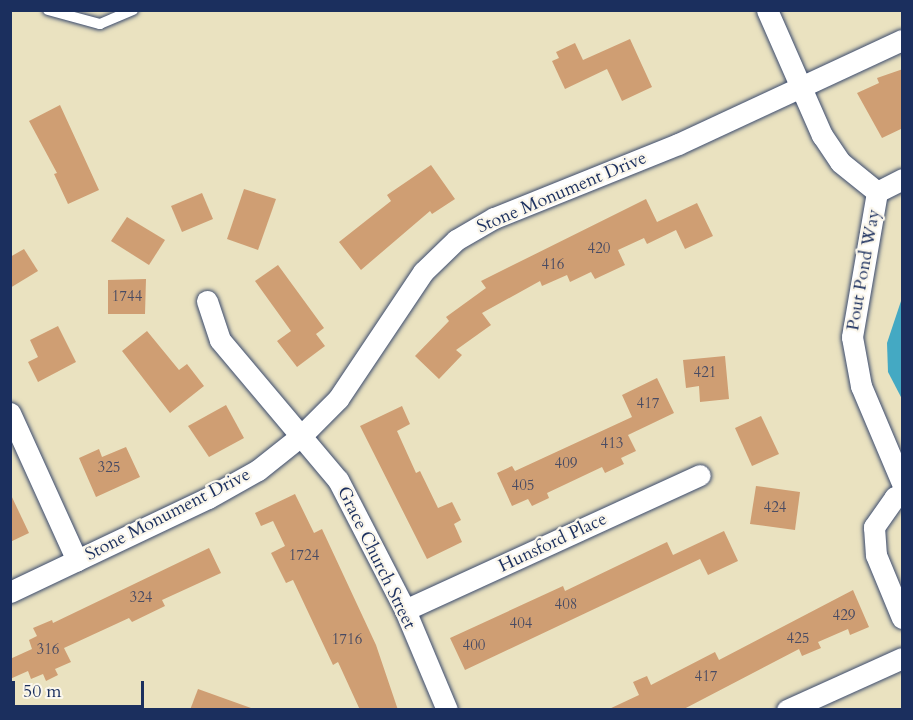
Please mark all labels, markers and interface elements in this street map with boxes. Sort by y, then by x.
street label: Stone Monument Drive [474,147,650,239]
street label: Pout Pond Way [843,208,885,332]
house number: 420 [587,240,611,258]
house number: 416 [541,256,565,274]
house number: 1744 [112,288,142,306]
house number: 421 [693,364,717,382]
house number: 417 [636,395,660,413]
house number: 413 [600,435,624,453]
house number: 409 [554,455,578,473]
house number: 325 [97,459,121,477]
street label: Stone Monument Drive [82,464,254,566]
house number: 405 [511,477,535,495]
street label: Grace Church Street [332,483,420,633]
house number: 424 [763,499,787,517]
street label: Hunsford Place [496,509,610,577]
house number: 1724 [289,547,319,565]
house number: 324 [129,589,153,607]
house number: 408 [554,596,578,614]
house number: 429 [832,607,856,625]
house number: 404 [509,615,533,633]
house number: 425 [786,630,810,648]
house number: 1716 [332,631,362,649]
house number: 400 [462,637,486,655]
house number: 316 [36,641,60,659]
house number: 417 [694,668,718,686]
scale bar [15,669,147,707]
text: 50 m [23,679,62,704]

